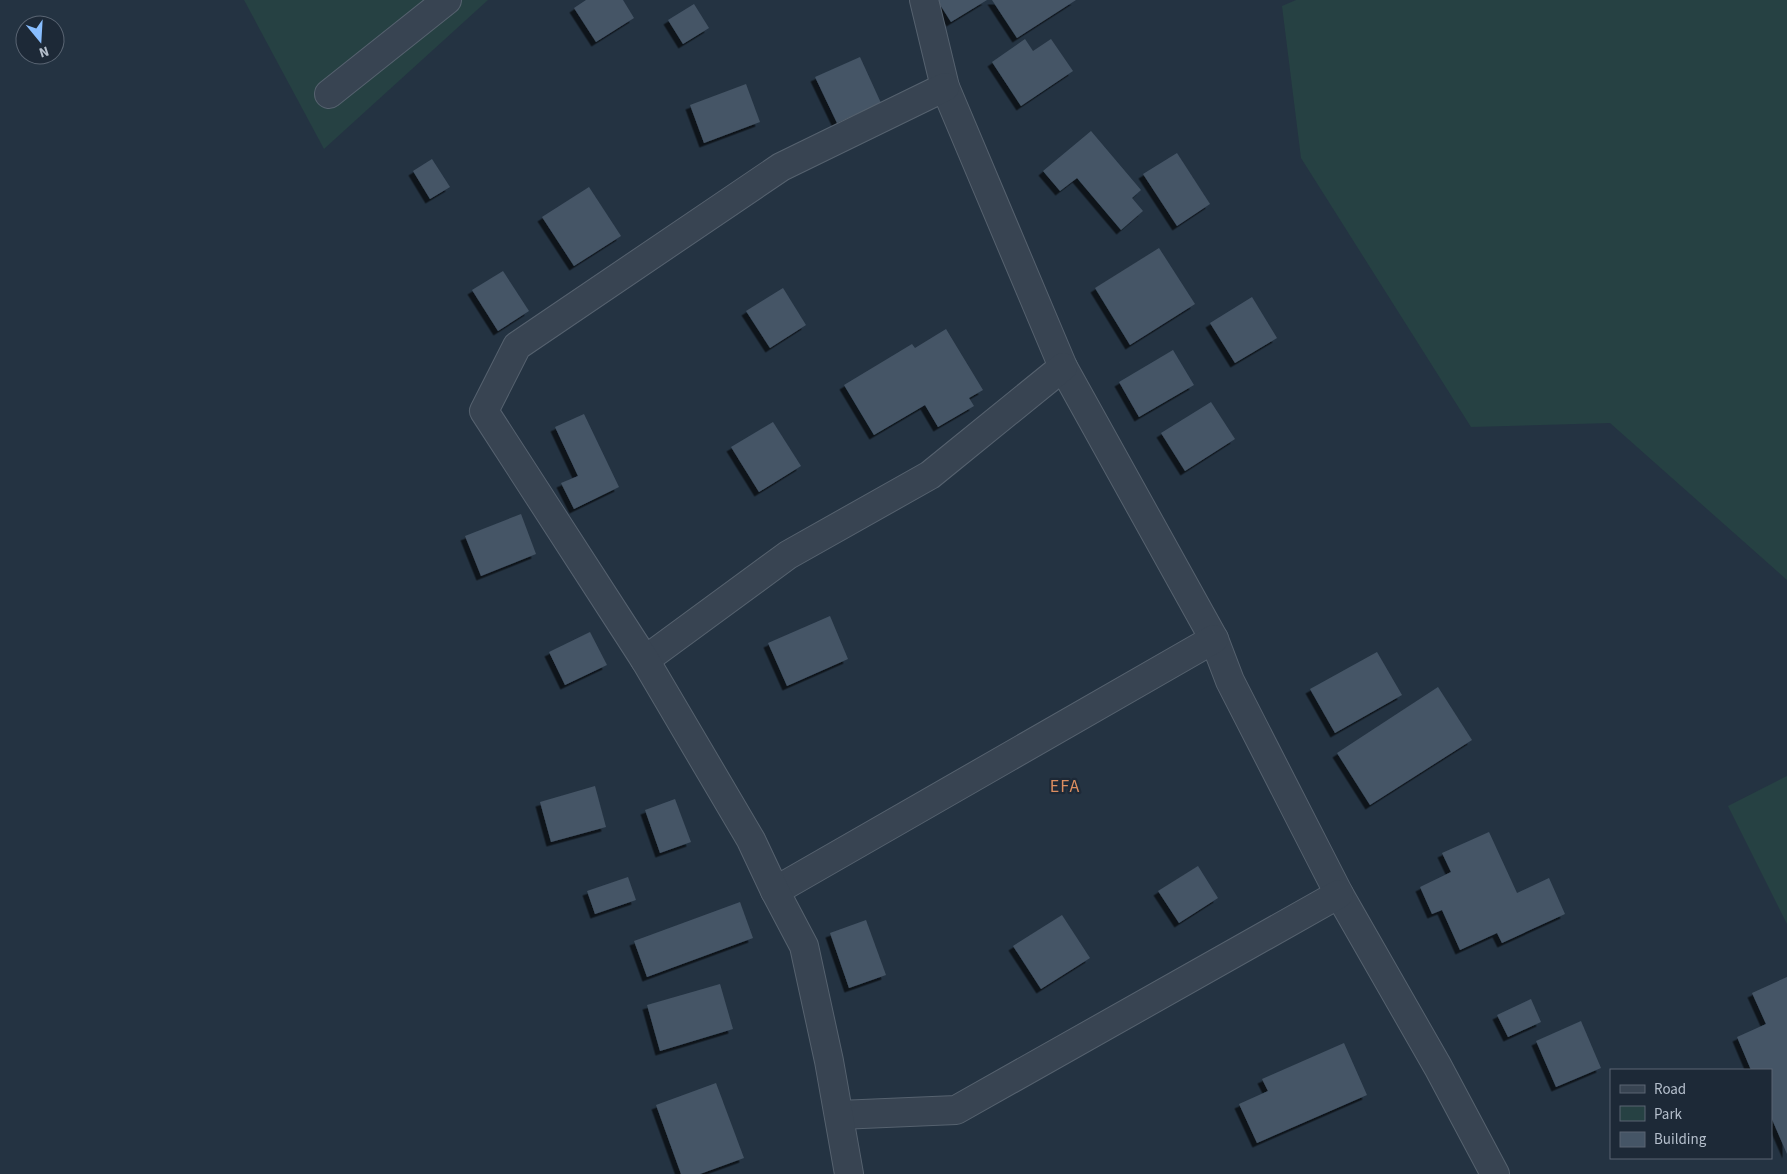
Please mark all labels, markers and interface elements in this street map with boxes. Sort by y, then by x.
north arrow [15,15,65,65]
text: N [36,40,51,62]
district label: EFA [1050,774,1080,799]
legend [1610,1069,1772,1159]
text: Road [1654,1079,1686,1100]
text: Park [1654,1104,1683,1125]
text: Building [1654,1129,1707,1150]

